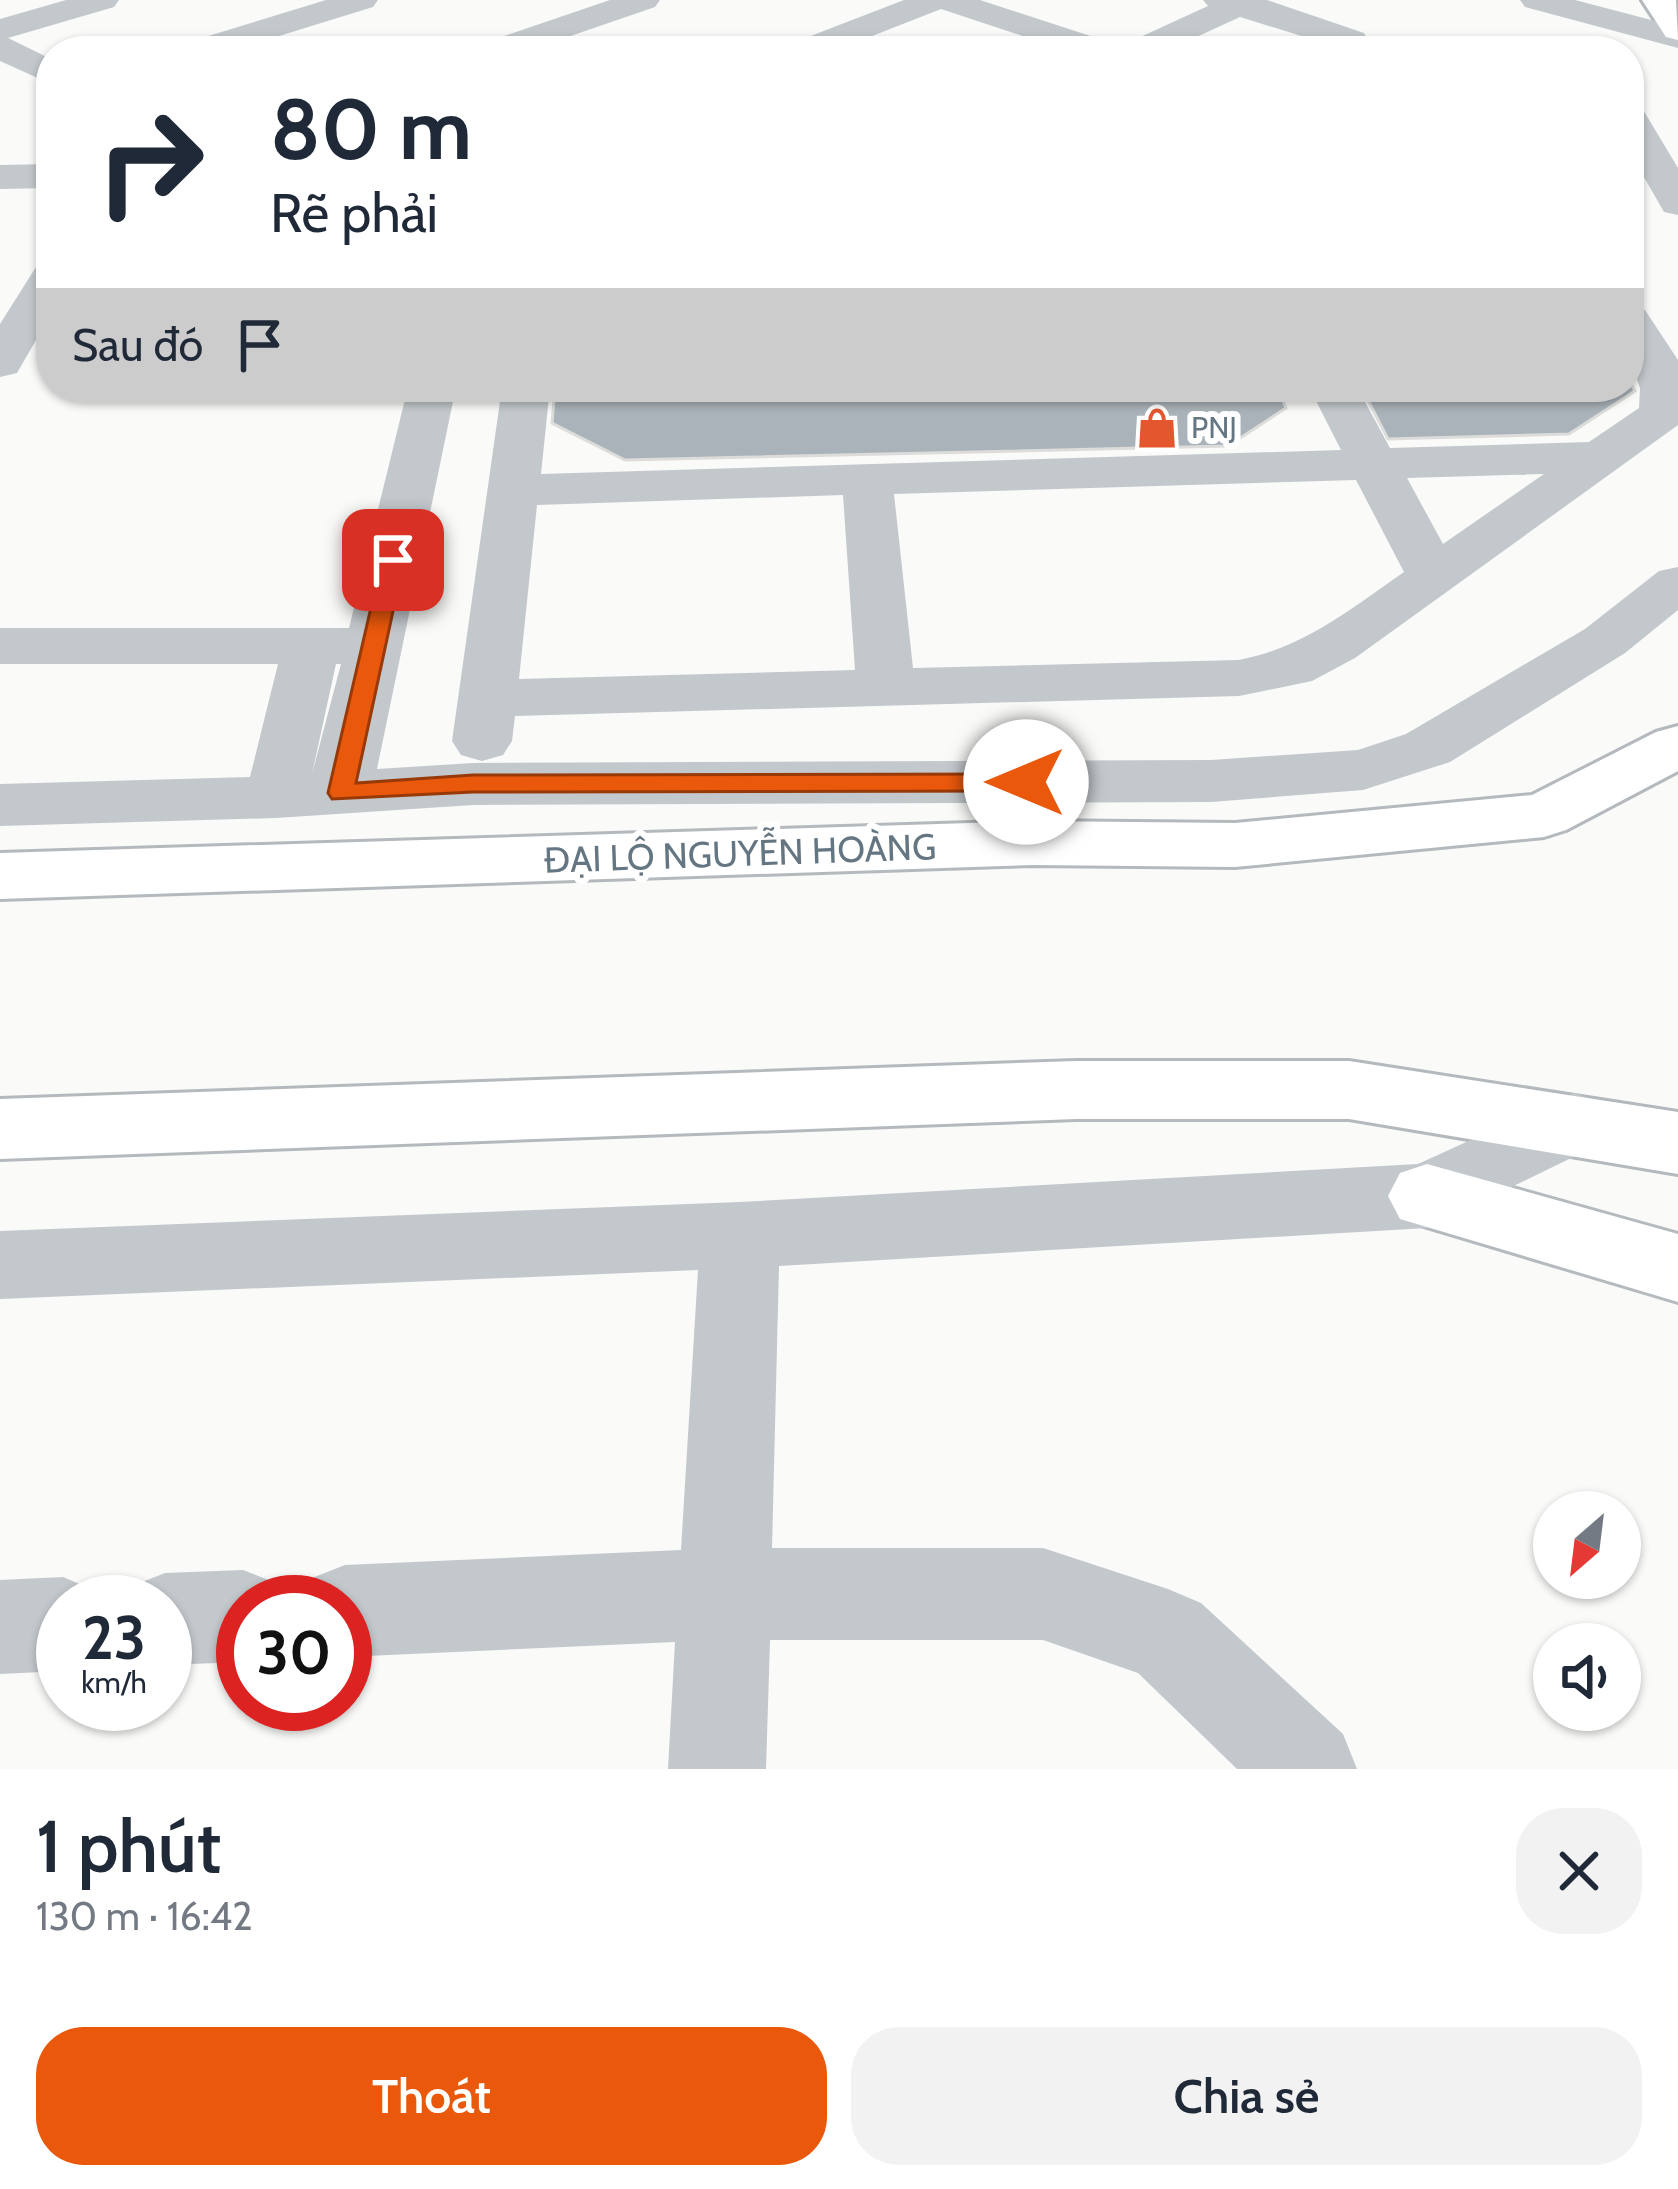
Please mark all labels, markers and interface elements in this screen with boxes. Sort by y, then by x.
text: 80 m [270,78,472,180]
icon: right [72,84,228,240]
text: Rẽ phải [270,180,438,246]
icon: arrive [227,312,293,378]
text: Sau đó [72,318,203,372]
shop icon: PNJ [1134,405,1180,451]
place label: PNJ [1191,409,1237,446]
pin [342,509,444,611]
icon: arrive [360,527,426,593]
position arrow [963,719,1089,845]
street label: ĐẠI LỘ NGUYỄN HOÀNG [543,821,937,882]
north arrow [1533,1491,1641,1599]
map controls [1533,1491,1641,1731]
speed limit sign: 30 [216,1575,372,1731]
text: 23 [82,1601,146,1674]
button: sound [1533,1623,1641,1731]
text: km/h [81,1664,147,1701]
text: 1 phút [36,1803,221,1890]
button: close [1516,1808,1642,1934]
text: 130 m · 16:42 [36,1892,253,1940]
button: Thoát [36,2027,827,2165]
button: Chia sẻ [851,2027,1642,2165]

